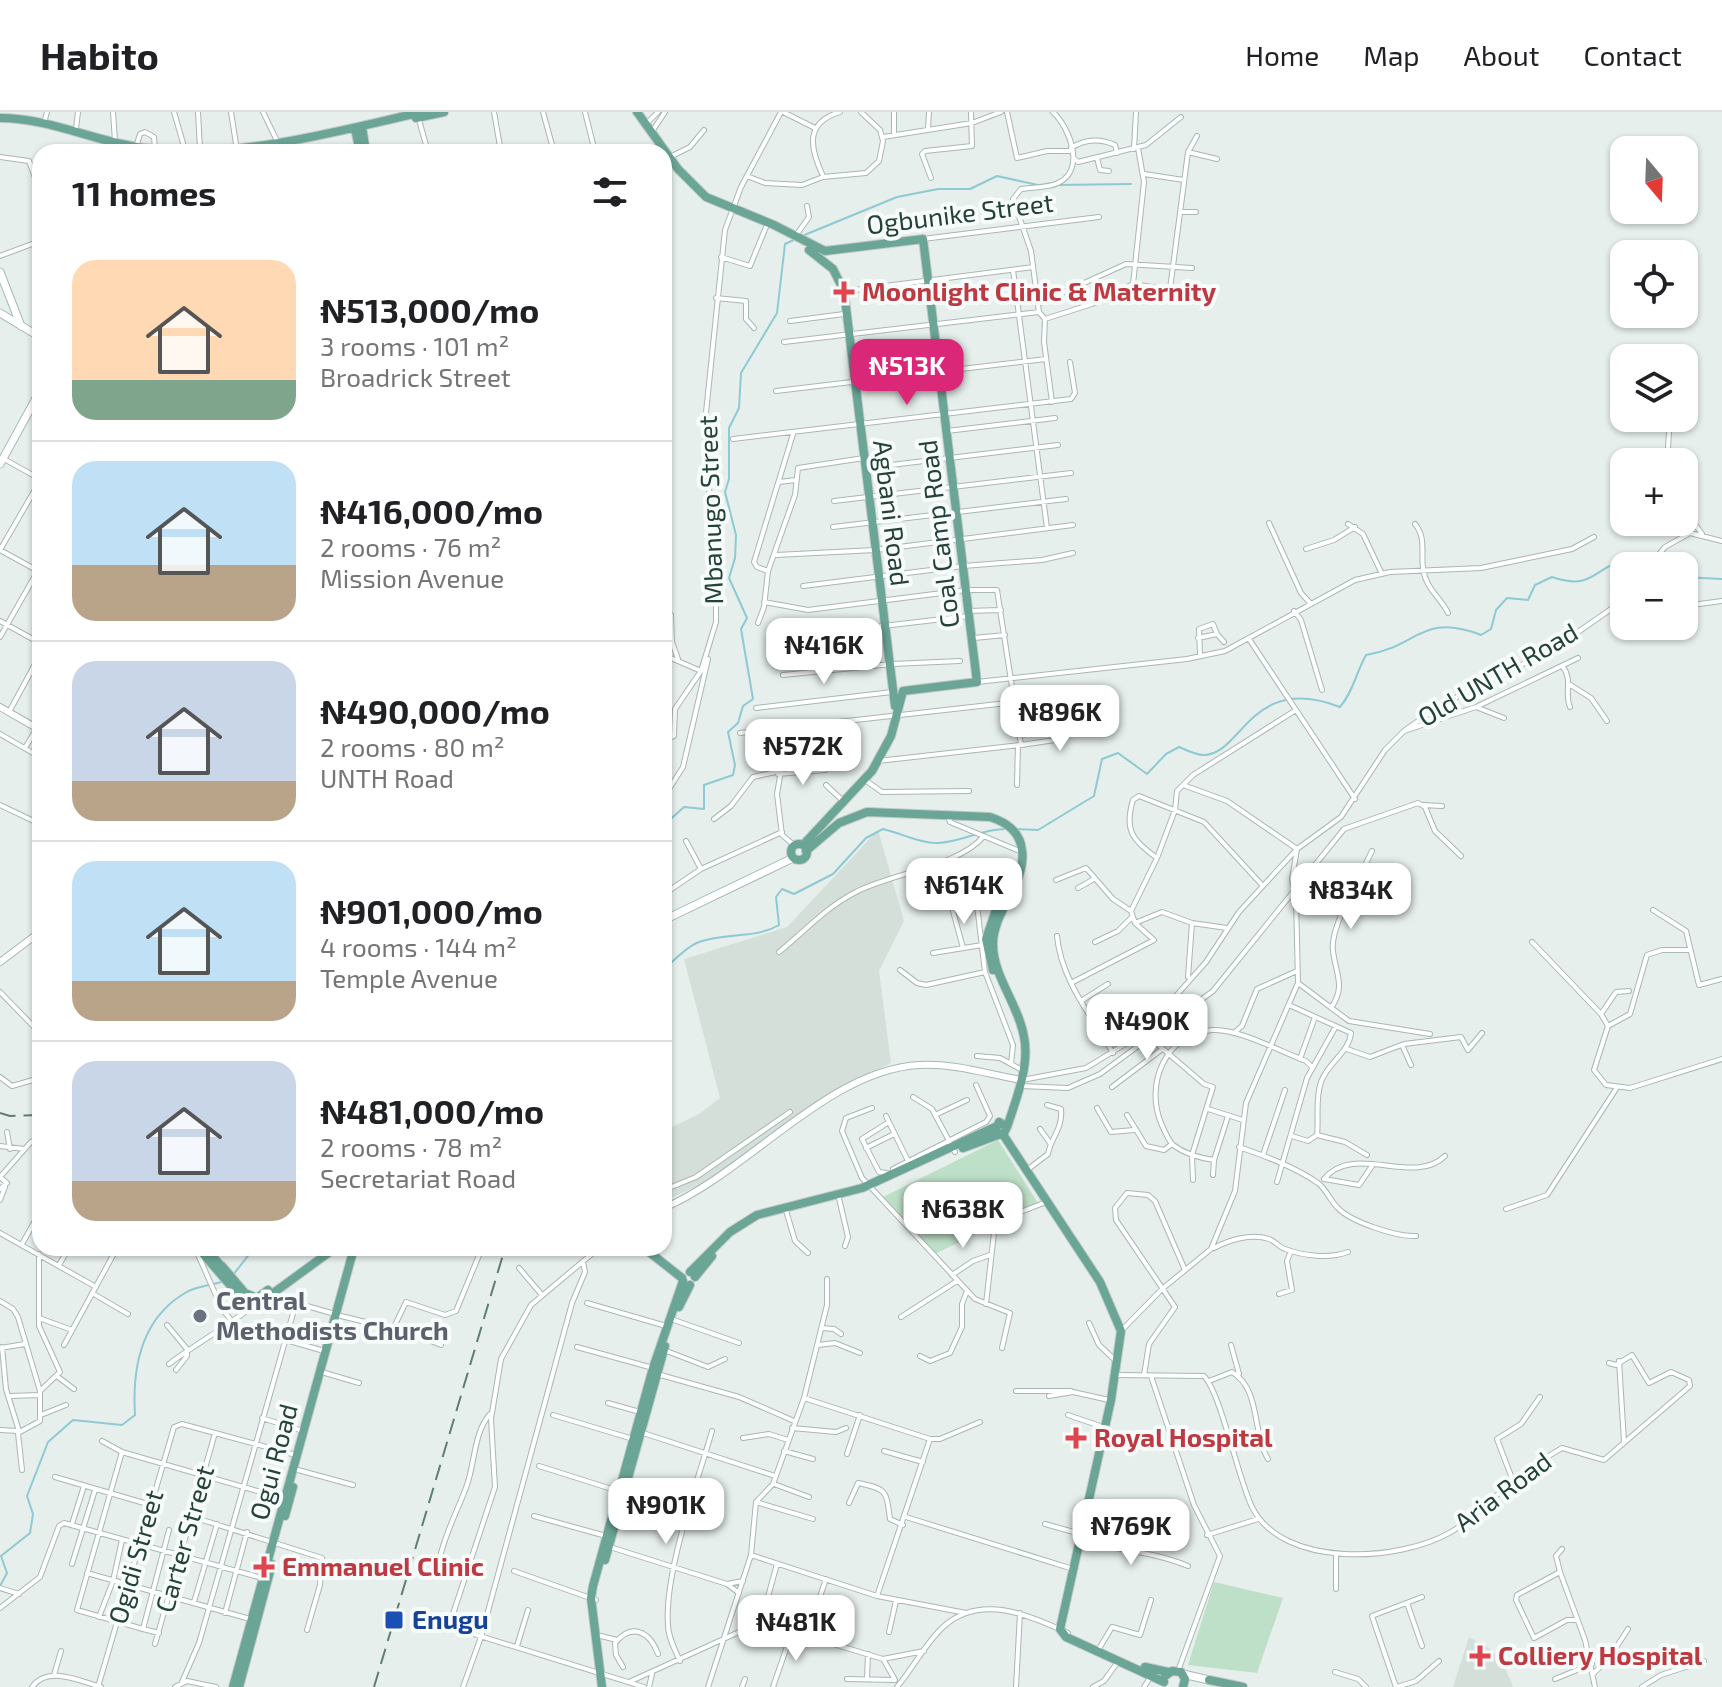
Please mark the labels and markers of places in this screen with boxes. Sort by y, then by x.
place label: Moonlight Clinic & Maternity [862,275,1216,307]
marker: Moonlight Clinic & Maternity [833,281,855,303]
pin: ₦513K [851,339,963,407]
pin: ₦416K [768,618,880,686]
pin: ₦896K [1004,685,1116,753]
pin: ₦572K [747,719,859,787]
pin: ₦614K [908,858,1020,926]
pin: ₦834K [1295,863,1407,931]
pin: ₦490K [1091,994,1203,1062]
pin: ₦638K [907,1182,1019,1250]
place label: Central Methodists Church [216,1284,449,1345]
marker: Central Methodists Church [191,1307,209,1325]
place label: Royal Hospital [1094,1421,1273,1453]
marker: Royal Hospital [1065,1427,1087,1449]
pin: ₦901K [610,1478,722,1546]
pin: ₦769K [1075,1499,1187,1567]
place label: Emmanuel Clinic [282,1550,484,1581]
marker: Emmanuel Clinic [253,1556,275,1578]
pin: ₦481K [740,1595,852,1663]
place label: Enugu [412,1603,489,1634]
marker: Enugu [383,1609,405,1631]
place label: Colliery Hospital [1498,1639,1703,1671]
marker: Colliery Hospital [1469,1645,1491,1667]

